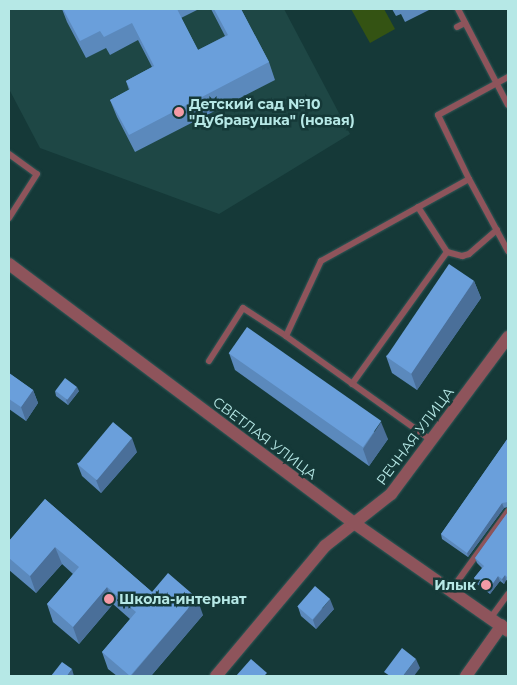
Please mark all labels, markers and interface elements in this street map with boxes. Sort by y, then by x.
place label: Детский сад №10 "Дубравушка" (новая) [189,96,355,128]
marker: Детский сад №10 "Дубравушка" (новая) [173,106,185,118]
street label: РЕЧНАЯ УЛИЦА [373,384,457,488]
street label: СВЕТЛАЯ УЛИЦА [210,393,320,483]
place label: Илык [434,577,476,593]
marker: Илык [480,579,492,591]
place label: Школа-интернат [119,591,247,607]
marker: Школа-интернат [103,593,115,605]

